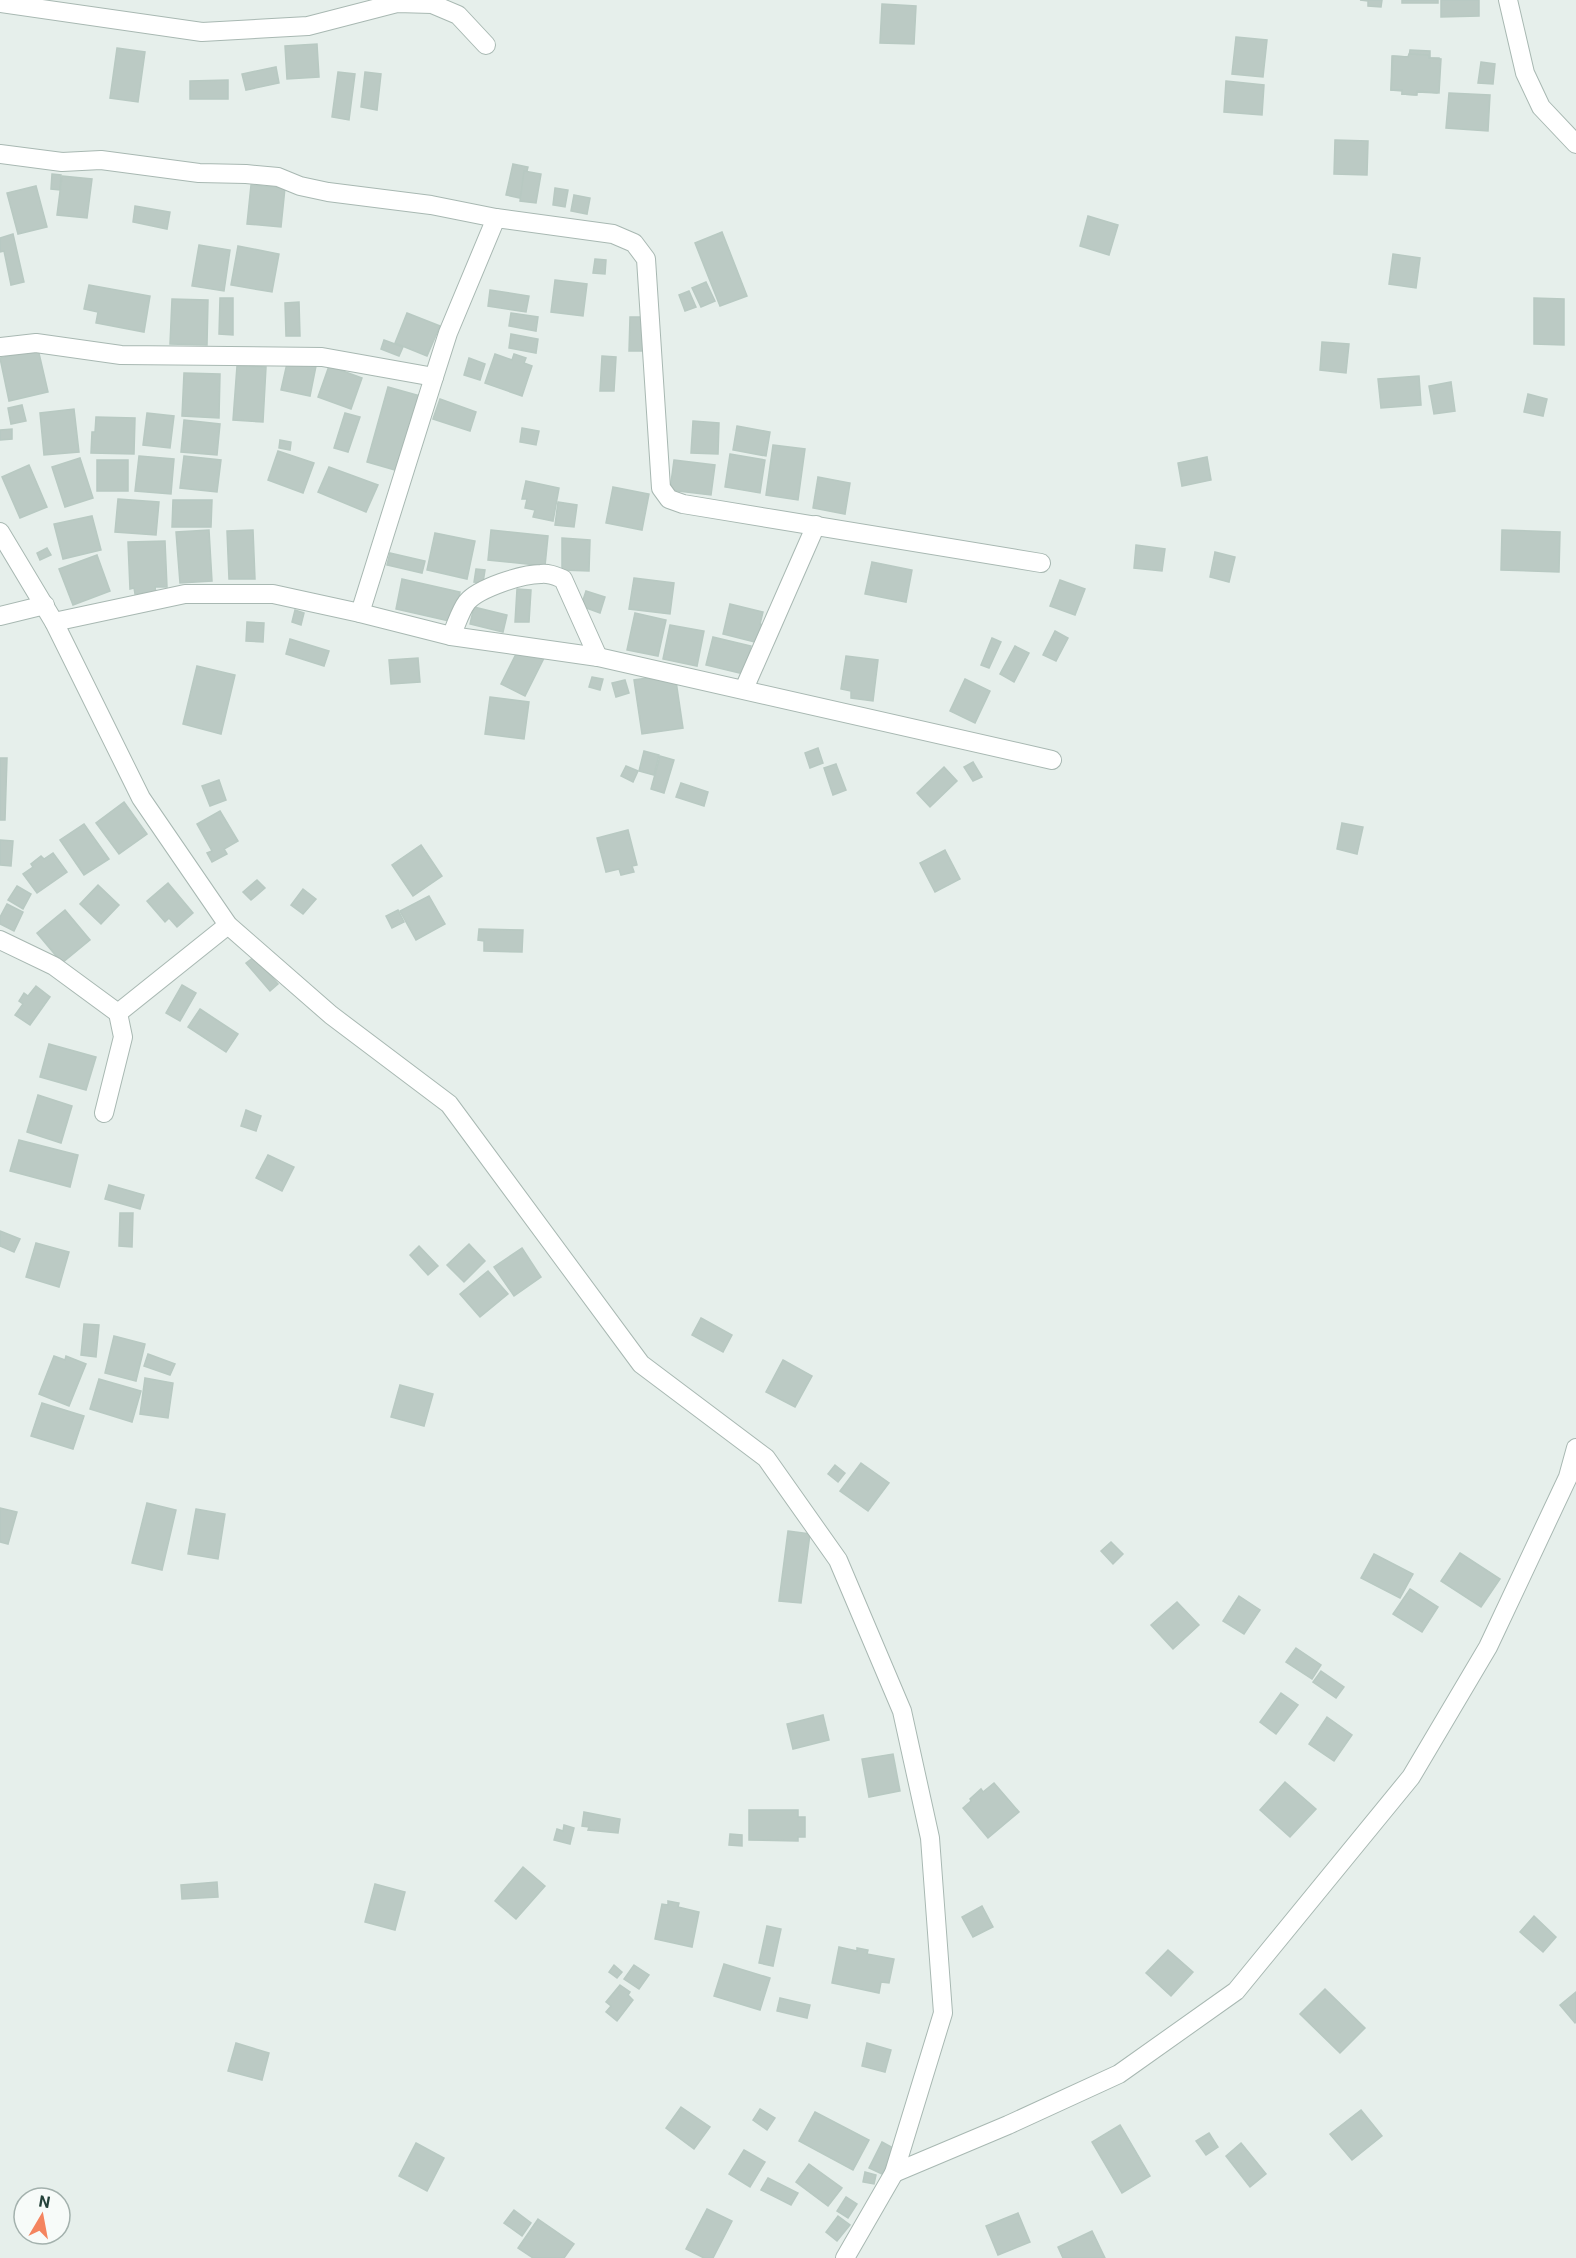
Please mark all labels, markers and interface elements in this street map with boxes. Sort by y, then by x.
north arrow [12,2186,72,2246]
text: N [37,2191,52,2212]

